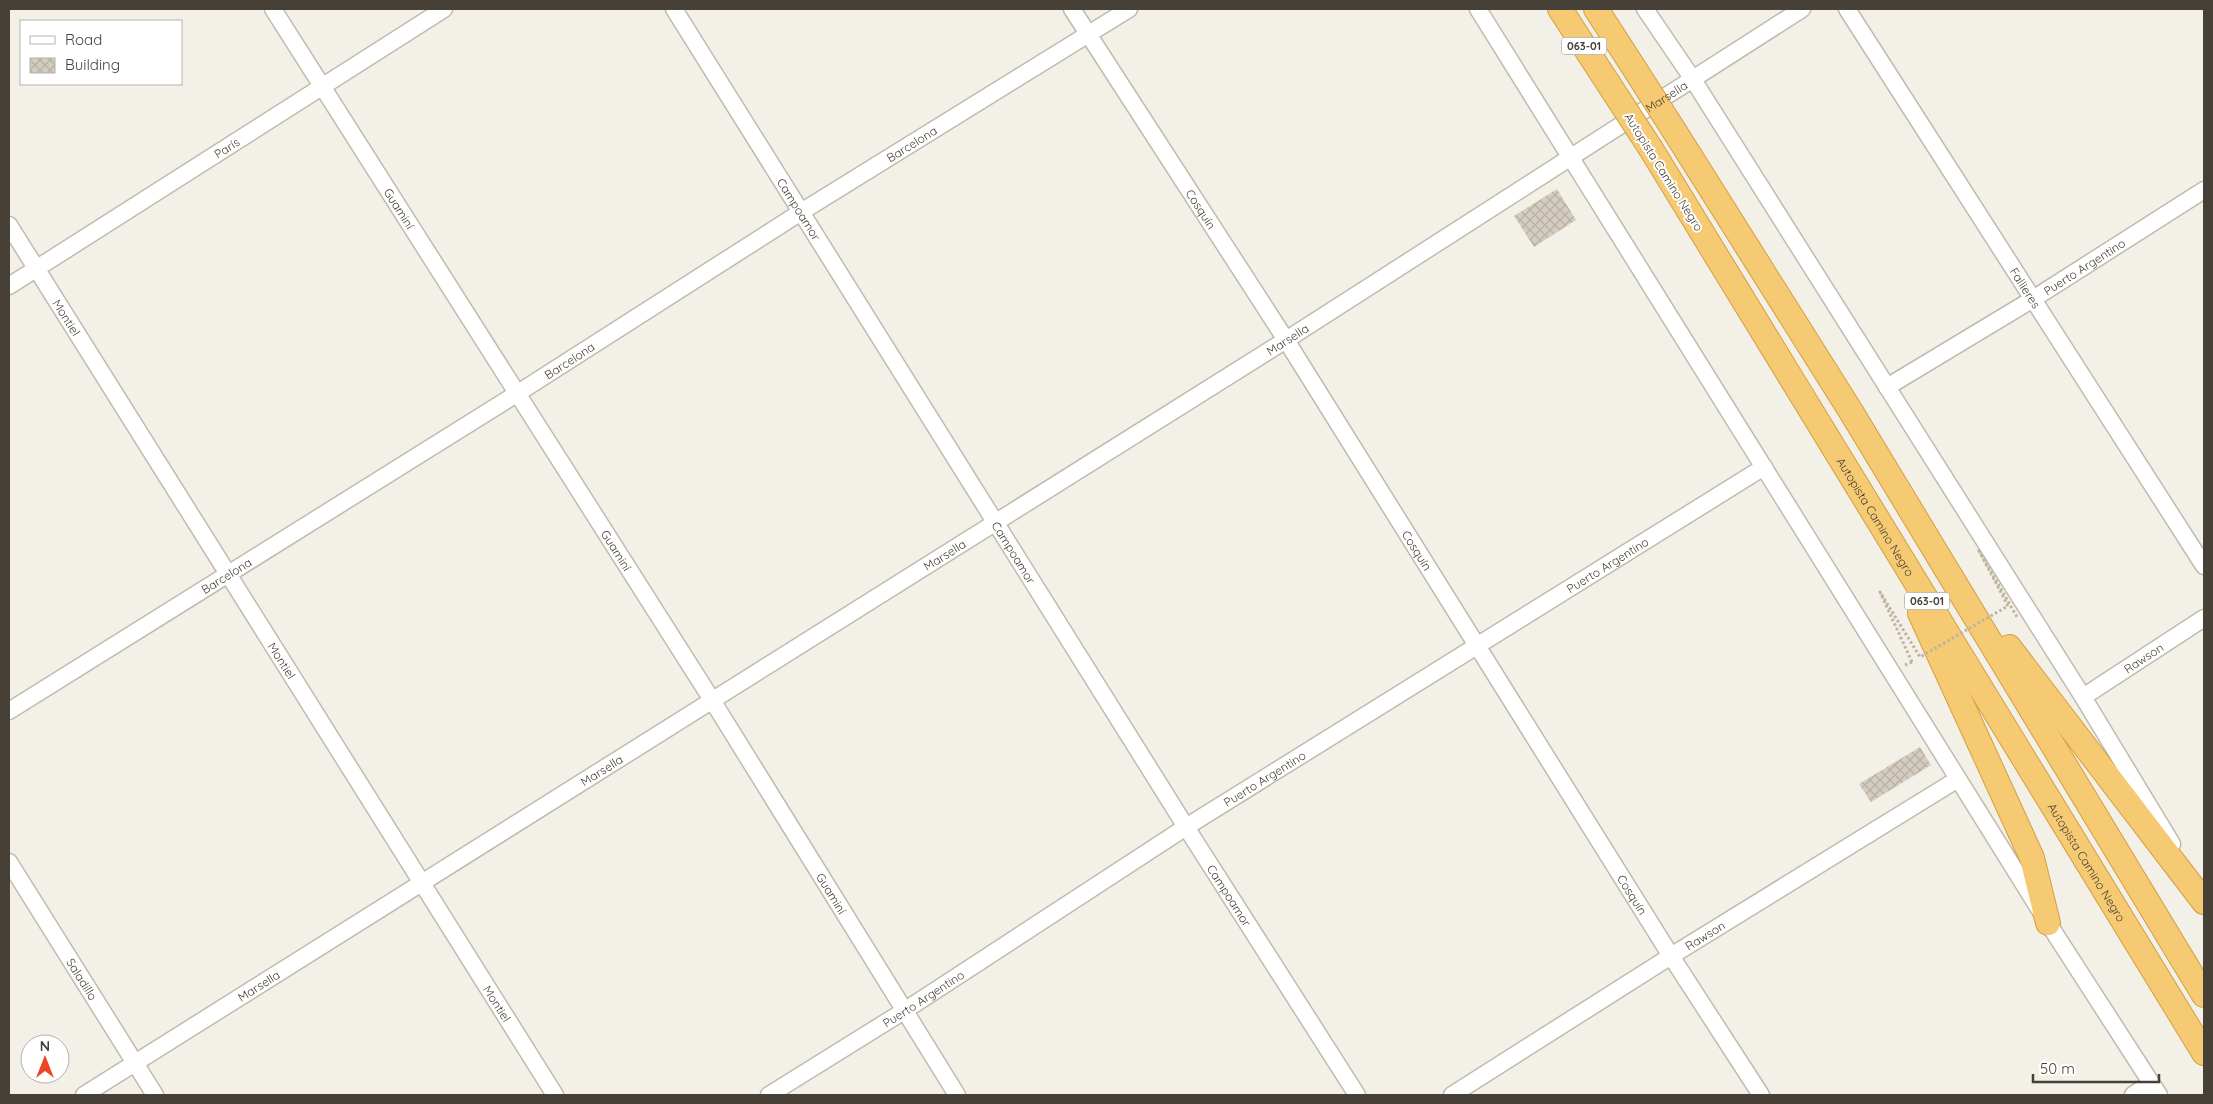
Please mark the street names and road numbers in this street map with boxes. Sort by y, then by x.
road number: 063-01 [1562,37,1606,54]
street label: Marsella [1642,77,1690,115]
street label: Autopista Camino Negro [1621,110,1707,234]
street label: Barcelona [883,122,939,165]
street label: París [211,134,242,161]
street label: Campoamor [774,175,825,243]
street label: Guaminí [381,185,418,232]
street label: Cosquín [1183,186,1220,232]
street label: Puerto Argentino [2040,235,2128,298]
street label: Fallieres [2007,264,2044,311]
street label: Montiel [50,296,84,338]
street label: Marsella [1263,320,1311,358]
street label: Barcelona [541,339,597,382]
street label: Autopista Camino Negro [1834,454,1918,579]
street label: Campoamor [989,518,1039,587]
street label: Guaminí [598,527,635,574]
street label: Cosquín [1399,527,1435,573]
street label: Puerto Argentino [1563,533,1651,596]
street label: Marsella [920,536,968,573]
street label: Barcelona [198,554,254,597]
road number: 063-01 [1904,592,1950,610]
street label: Montiel [265,639,299,681]
street label: Rawson [2121,639,2166,676]
street label: Puerto Argentino [1221,747,1308,809]
street label: Marsella [577,751,625,789]
street label: Autopista Camino Negro [2045,800,2129,924]
street label: Campoamor [1204,861,1255,929]
street label: Guaminí [813,870,850,917]
street label: Cosquín [1614,872,1651,917]
street label: Rawson [1682,917,1727,953]
street label: Saladillo [64,955,101,1003]
street label: Puerto Argentino [880,966,967,1030]
street label: Marsella [235,967,282,1004]
street label: Montiel [480,982,515,1024]

